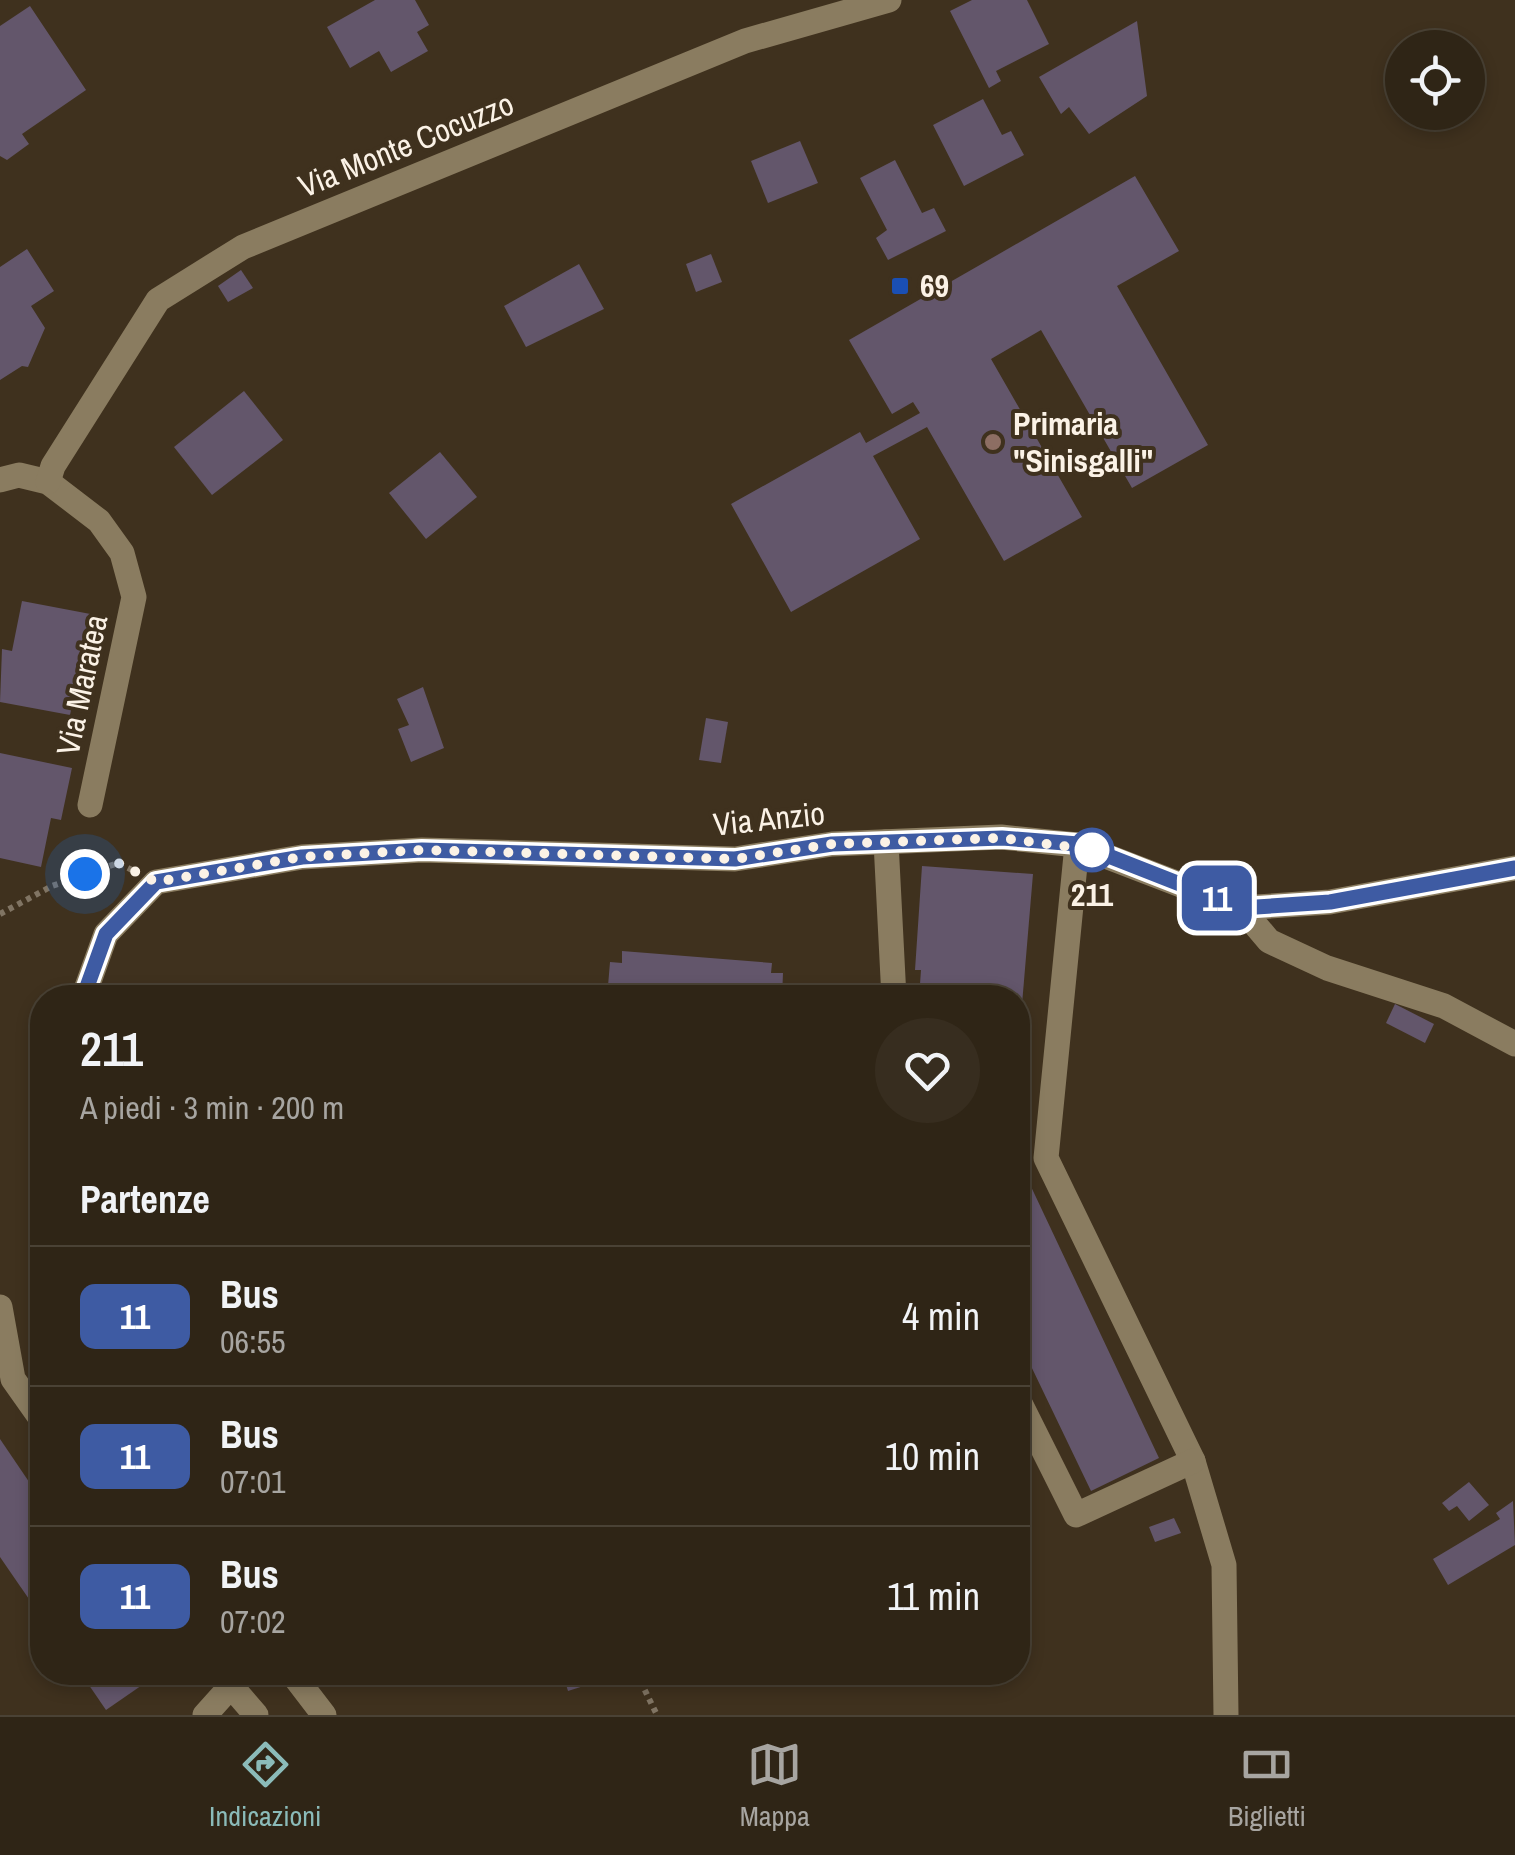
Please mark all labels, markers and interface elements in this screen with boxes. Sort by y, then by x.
map controls [1385,30,1485,130]
button: locate [1385,30,1485,130]
street label: Via Monte Cocuzzo [292,82,520,207]
place label: 69 [920,264,949,307]
marker: 69 [889,275,911,297]
place label: Primaria "Sinisgalli" [1013,402,1153,482]
marker: Primaria "Sinisgalli" [982,431,1004,453]
street label: Via Maratea [46,610,117,759]
street label: Via Anzio [711,791,827,846]
marker: 211 [1071,829,1113,871]
your location [60,849,110,899]
line badge: 11 [1172,866,1262,930]
place label: 211 [1071,873,1114,916]
text: 11 [1202,875,1232,922]
text: 211 [80,1016,143,1081]
button: heart [875,1018,980,1123]
text: A piedi · 3 min · 200 m [80,1086,344,1129]
text: Partenze [80,1174,210,1225]
text: Bus [220,1269,279,1320]
text: 4 min [902,1291,980,1342]
text: 11 [120,1293,150,1340]
text: 06:55 [220,1320,286,1363]
text: Bus [220,1409,279,1460]
text: 10 min [885,1431,980,1482]
text: 11 [120,1433,150,1480]
text: 07:01 [220,1460,286,1503]
text: Bus [220,1549,279,1600]
text: 11 min [887,1571,980,1622]
text: 11 [120,1573,150,1620]
text: 07:02 [220,1600,286,1643]
tab: Indicazioni [209,1737,321,1835]
tab: Mappa [740,1737,810,1835]
tab: Biglietti [1228,1737,1306,1835]

